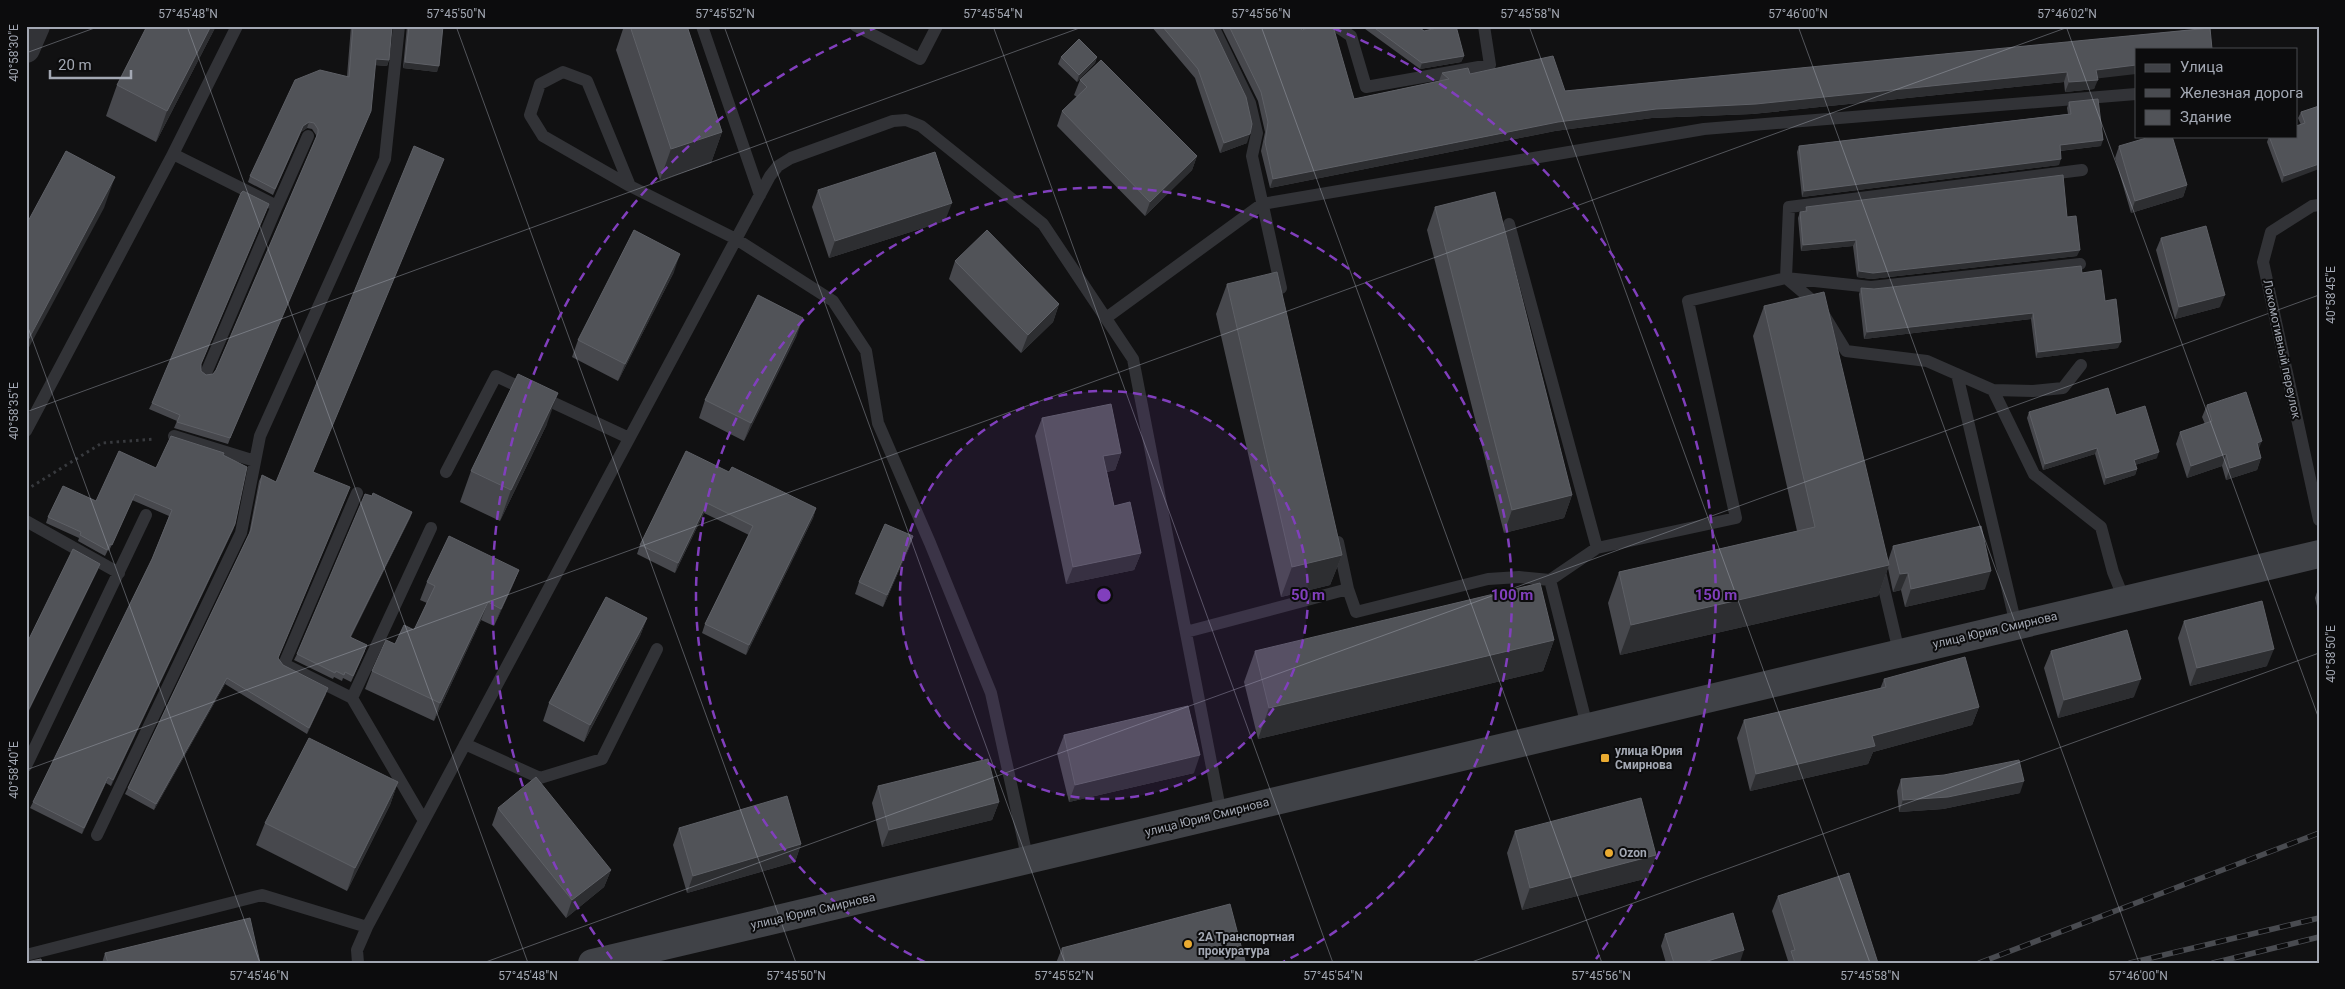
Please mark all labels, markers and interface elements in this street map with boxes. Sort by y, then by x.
text: 57°45'48"N [158,7,218,21]
text: 57°45'50"N [426,7,486,21]
text: 57°45'52"N [695,7,755,21]
text: 57°45'54"N [963,7,1023,21]
text: 57°45'56"N [1231,7,1291,21]
text: 57°45'58"N [1500,7,1560,21]
text: 57°46'00"N [1768,7,1828,21]
text: 57°46'02"N [2037,7,2097,21]
text: 40°58'30"E [7,24,21,82]
scale bar [50,48,131,80]
legend [2135,48,2298,138]
text: 20 m [58,56,92,74]
text: Улица [2180,58,2223,76]
text: Железная дорога [2180,84,2303,102]
text: Здание [2180,108,2231,126]
text: 40°58'45"E [2324,266,2338,324]
street label: Локомотивный переулок [2260,278,2304,420]
text: 40°58'35"E [7,382,21,440]
centre of rings [1095,586,1113,604]
text: 50 m [1291,586,1325,604]
text: 100 m [1491,586,1533,604]
text: 150 m [1695,586,1737,604]
street label: улица Юрия Смирнова [1931,609,2059,651]
text: 40°58'50"E [2324,625,2338,683]
text: 40°58'40"E [7,741,21,799]
place label: улица Юрия Смирнова [1615,744,1683,772]
marker: улица Юрия Смирнова [1599,752,1611,764]
street label: улица Юрия Смирнова [1143,795,1271,839]
place label: Ozon [1619,846,1647,860]
marker: Ozon [1603,847,1615,859]
street label: улица Юрия Смирнова [749,890,877,932]
place label: 2А Транспортная прокуратура [1198,930,1295,958]
marker: 2А Транспортная прокуратура [1182,938,1194,950]
text: 57°45'46"N [229,969,289,983]
text: 57°45'48"N [498,969,558,983]
text: 57°45'50"N [766,969,826,983]
text: 57°45'52"N [1034,969,1094,983]
text: 57°45'54"N [1303,969,1363,983]
text: 57°45'56"N [1571,969,1631,983]
text: 57°45'58"N [1840,969,1900,983]
text: 57°46'00"N [2108,969,2168,983]

